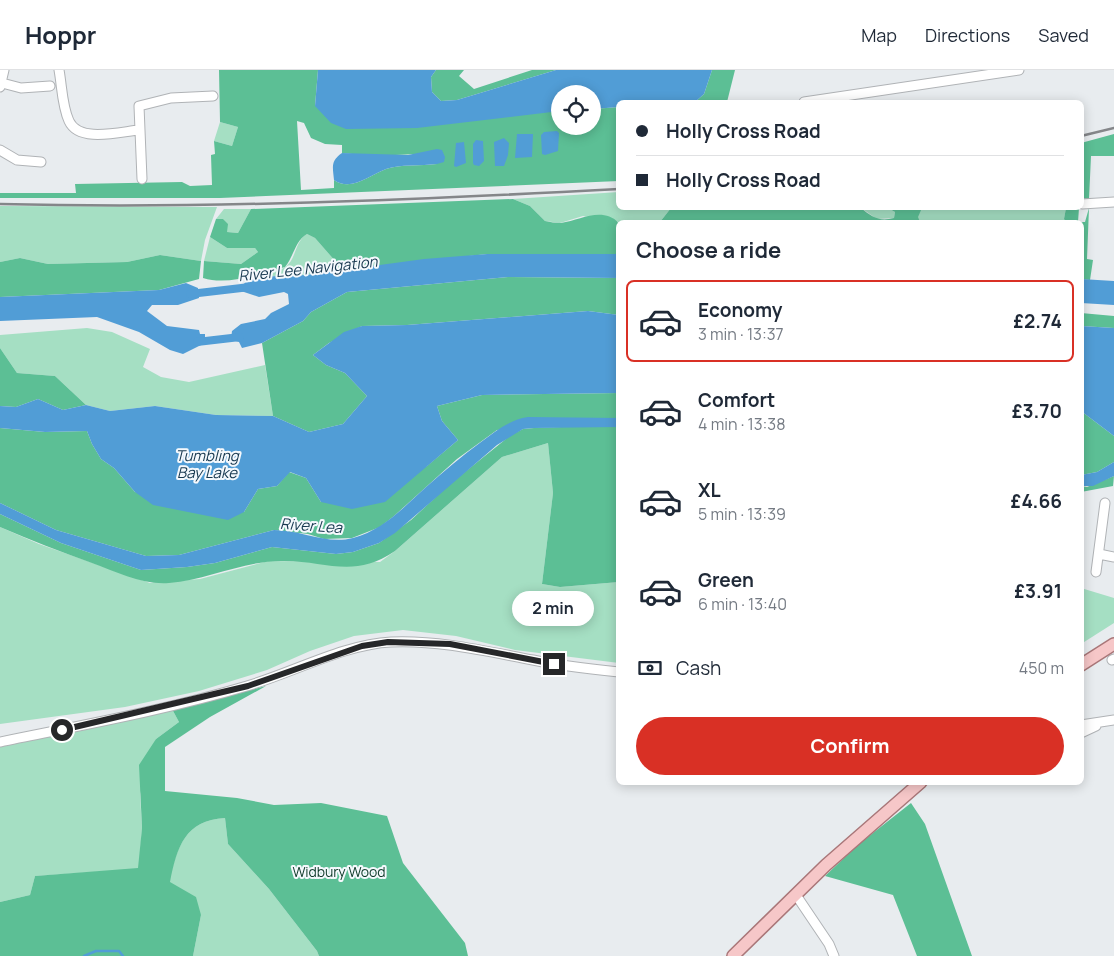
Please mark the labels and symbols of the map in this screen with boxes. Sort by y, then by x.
water label: River Lee Navigation [237,251,380,286]
water label: Tumbling Bay Lake [175,445,240,483]
water label: River Lea [279,513,343,538]
callout: 2 min [513,592,595,626]
route end [543,653,565,675]
route start [51,719,73,741]
park label: Widbury Wood [292,862,386,881]

